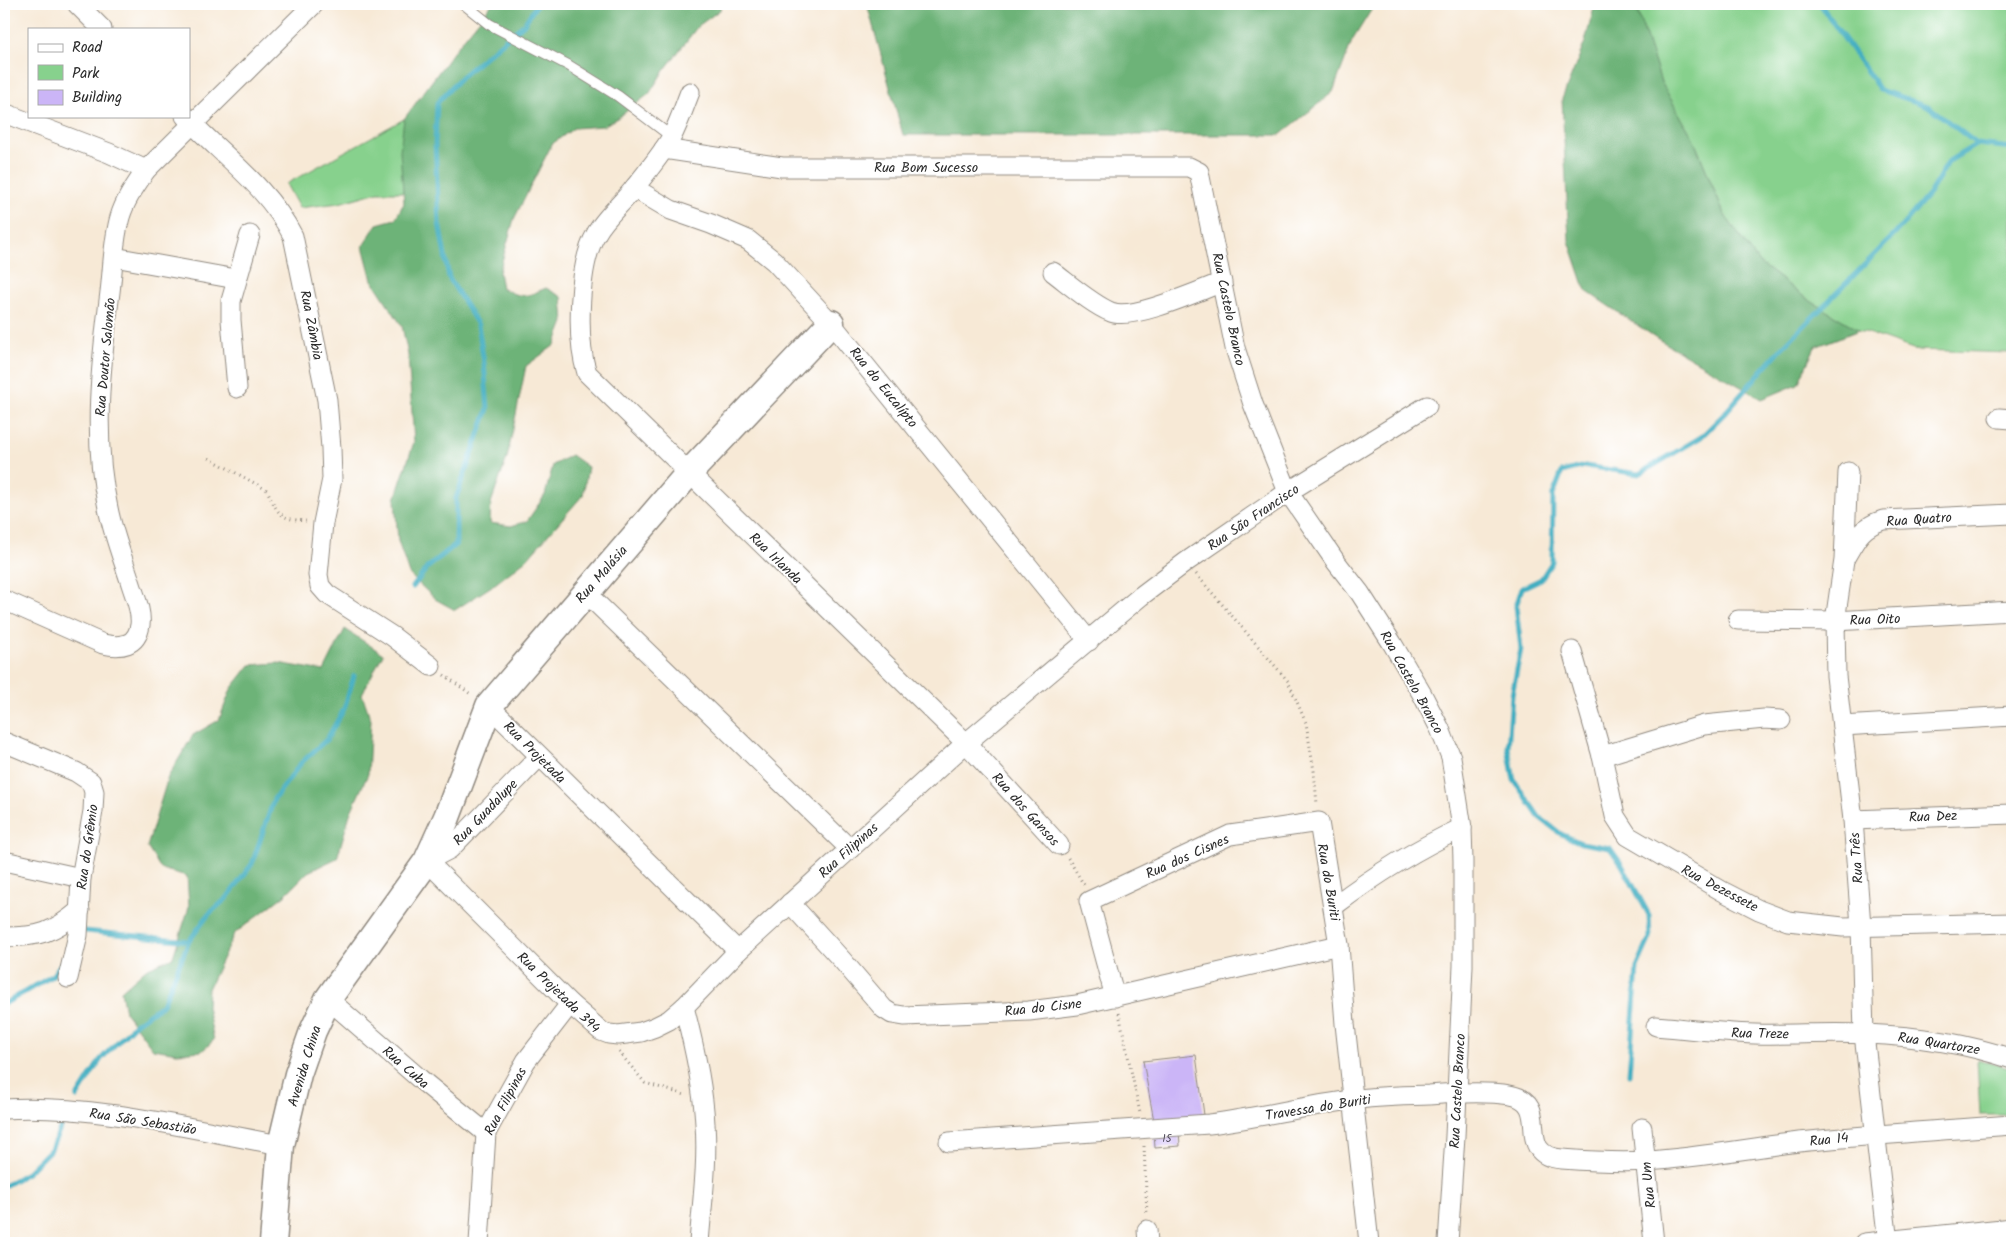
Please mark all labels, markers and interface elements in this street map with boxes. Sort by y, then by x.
legend [28,28,190,118]
text: Road [72,36,103,60]
text: Park [72,62,100,86]
text: Building [72,86,122,110]
street label: Rua Bom Sucesso [874,157,978,179]
street label: Rua Castelo Branco [1205,251,1251,368]
street label: Rua Zâmbia [293,288,329,362]
street label: Rua Doutor Salomão [90,297,122,417]
street label: Rua do Eucalípto [844,342,923,433]
street label: Rua São Francisco [1203,479,1304,557]
street label: Rua Quatro [1885,507,1953,533]
street label: Rua Irlanda [744,528,807,590]
street label: Rua Malásia [570,541,633,609]
street label: Rua Oito [1849,608,1901,632]
street label: Rua Castelo Branco [1374,627,1449,738]
street label: Rua Projetada [498,716,571,789]
street label: Rua dos Gansos [986,768,1065,852]
street label: Rua Guadalupe [448,774,524,851]
street label: Rua do Grêmio [71,803,105,891]
street label: Rua Dez [1908,805,1958,829]
street label: Rua Filipinas [814,818,884,884]
street label: Rua dos Cisnes [1142,829,1233,885]
street label: Rua Três [1844,832,1870,884]
street label: Rua do Buriti [1310,842,1346,923]
street label: Rua Dezessete [1677,859,1763,919]
street label: Rua Projetada 394 [511,947,605,1039]
street label: Rua do Cisne [1003,993,1083,1023]
street label: Rua Treze [1731,1022,1790,1046]
street label: Avenida China [282,1023,328,1110]
street label: Rua Quartorze [1896,1027,1982,1061]
street label: Rua Castelo Branco [1444,1033,1472,1149]
street label: Rua Cuba [377,1041,434,1094]
street label: Rua Filipinas [479,1063,533,1140]
street label: Travessa do Buriti [1264,1089,1373,1127]
street label: Rua São Sebastião [88,1103,198,1141]
street label: Rua 14 [1808,1127,1850,1153]
house number: 15 [1162,1130,1173,1148]
street label: Rua Um [1636,1161,1662,1209]

